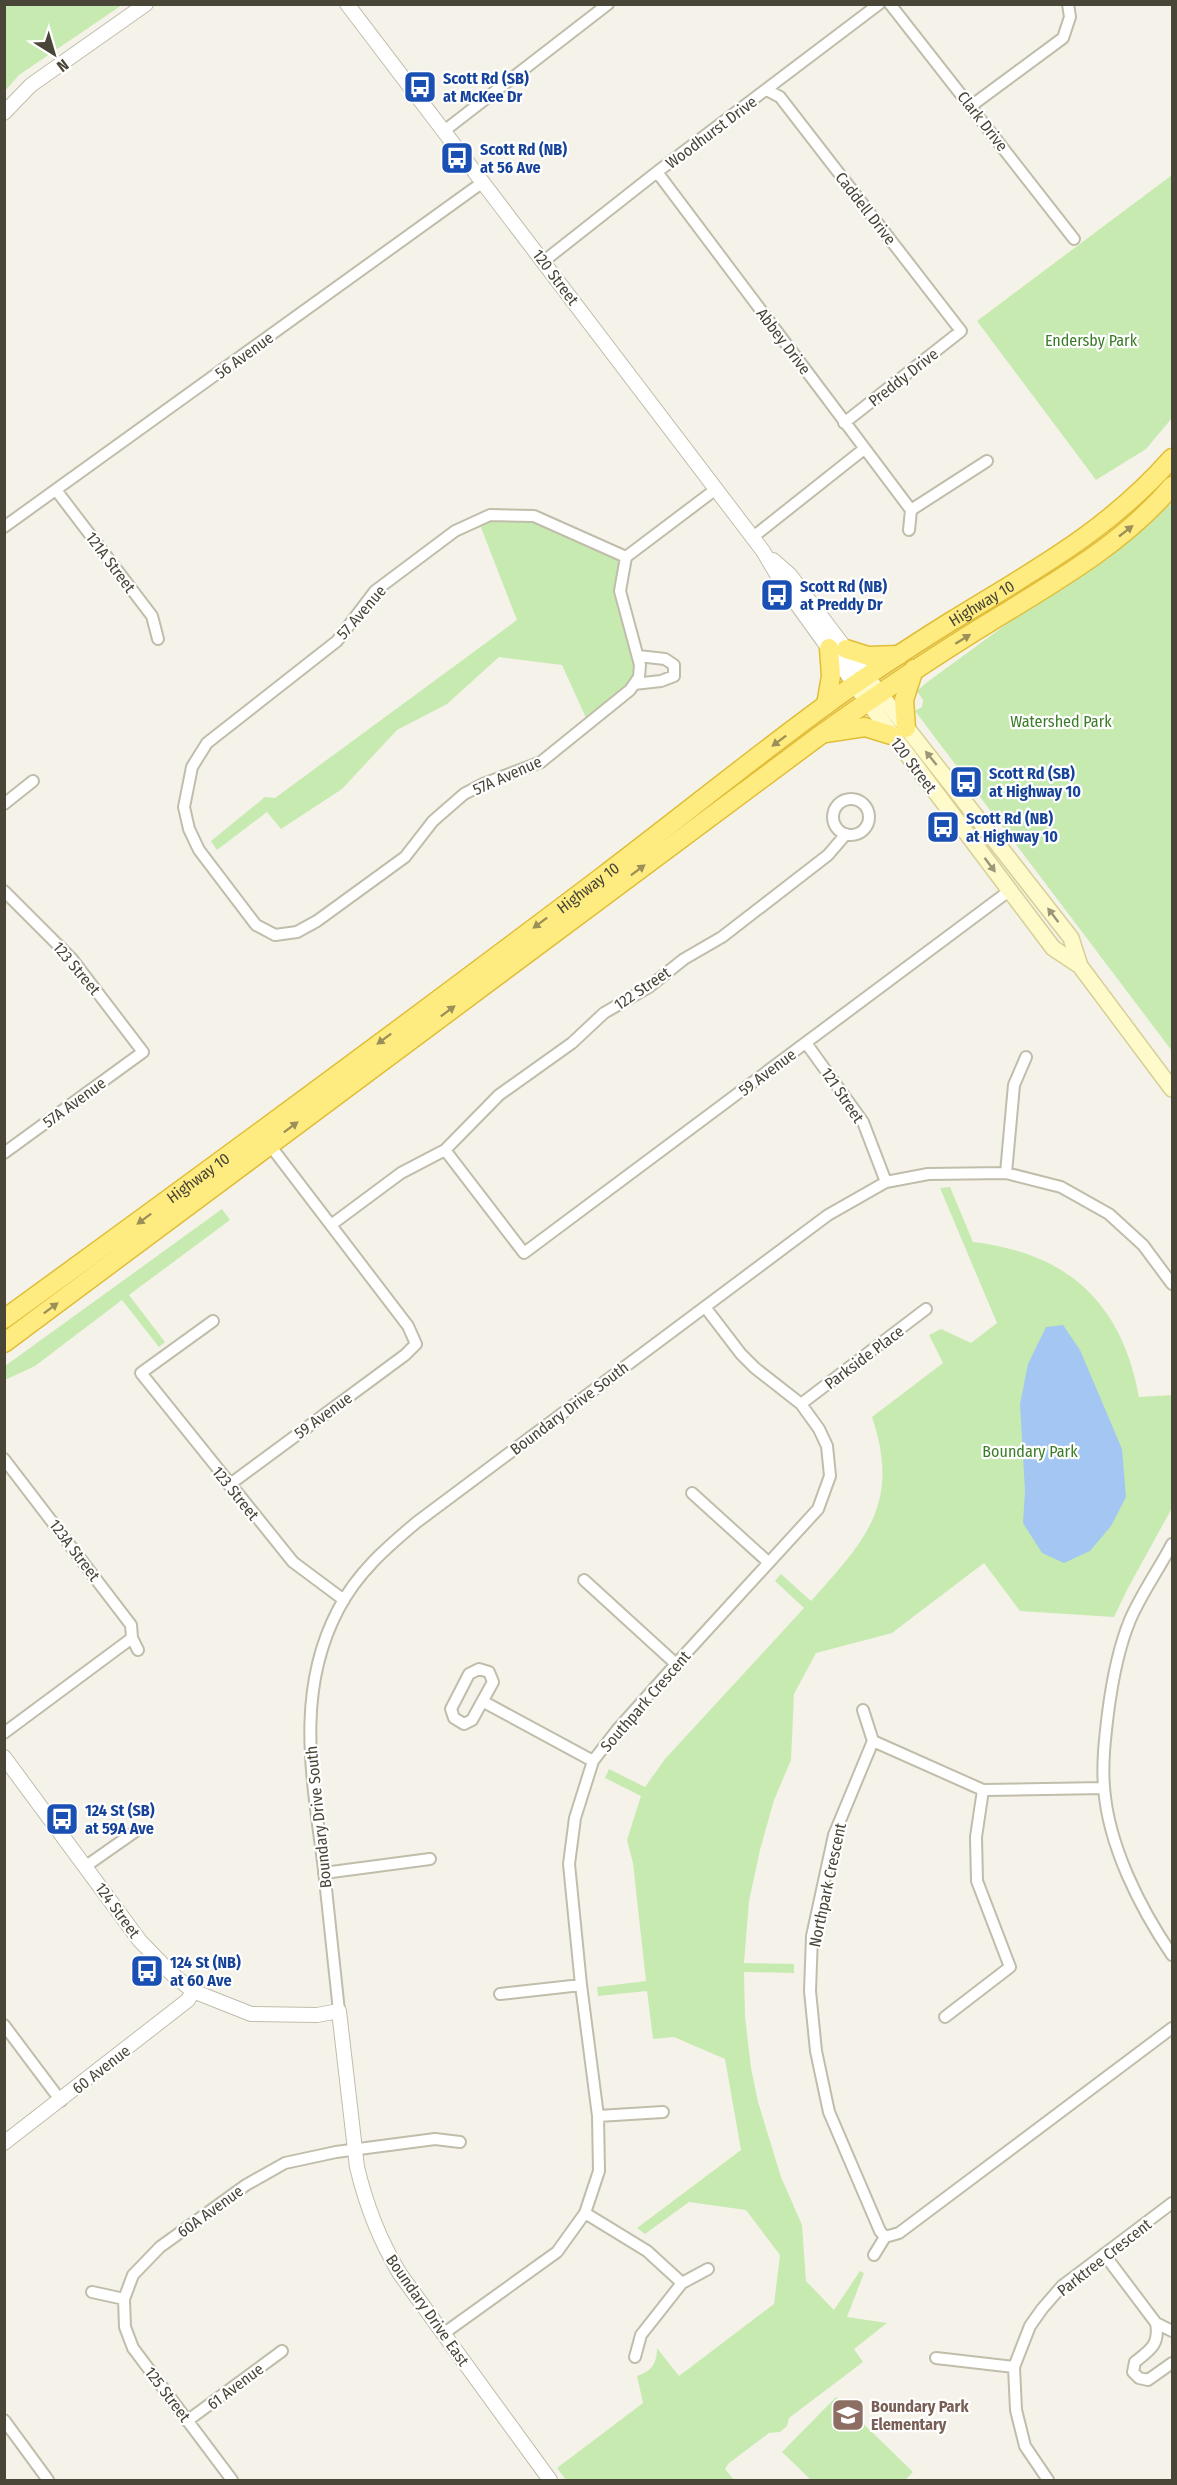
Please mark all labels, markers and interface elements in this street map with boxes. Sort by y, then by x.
north arrow [24,24,84,84]
text: N [53,55,72,76]
bus stop icon: Scott Rd (SB) at McKee Dr [402,69,438,105]
place label: Scott Rd (SB) at McKee Dr [443,69,529,106]
street label: Clark Drive [953,88,1012,155]
street label: Woodhurst Drive [662,92,761,173]
bus stop icon: Scott Rd (NB) at 56 Ave [439,140,475,176]
place label: Scott Rd (NB) at 56 Ave [480,140,567,177]
street label: Caddell Drive [831,168,900,248]
street label: 120 Street [529,246,583,309]
street label: Abbey Drive [753,304,815,378]
street label: 56 Avenue [212,328,277,383]
park label: Endersby Park [1045,331,1138,350]
street label: Preddy Drive [865,344,942,410]
one-way arrow [1118,525,1134,538]
street label: 121A Street [82,528,140,597]
street label: Highway 10 [945,576,1018,630]
bus stop icon: Scott Rd (NB) at Preddy Dr [759,577,795,613]
place label: Scott Rd (NB) at Preddy Dr [800,577,887,614]
street label: 57 Avenue [333,581,390,643]
one-way arrow [955,633,971,644]
park label: Watershed Park [1010,712,1112,731]
one-way arrow [771,734,786,746]
street label: 120 Street [887,734,941,797]
one-way arrow [924,750,937,766]
street label: 57A Avenue [470,752,545,799]
bus stop icon: Scott Rd (SB) at Highway 10 [948,764,984,800]
place label: Scott Rd (SB) at Highway 10 [989,764,1081,801]
bus stop icon: Scott Rd (NB) at Highway 10 [925,809,961,845]
place label: Scott Rd (NB) at Highway 10 [966,809,1058,846]
street label: Highway 10 [553,858,623,918]
one-way arrow [983,858,995,873]
one-way arrow [629,864,645,876]
one-way arrow [1048,907,1060,922]
one-way arrow [533,916,548,928]
street label: 123 Street [49,938,105,999]
street label: 122 Street [611,962,675,1014]
one-way arrow [439,1005,455,1017]
one-way arrow [377,1033,392,1045]
street label: 59 Avenue [735,1045,800,1100]
street label: 121 Street [817,1064,868,1127]
street label: 57A Avenue [39,1073,110,1132]
one-way arrow [284,1122,299,1134]
street label: Highway 10 [163,1149,233,1207]
one-way arrow [136,1212,151,1224]
one-way arrow [44,1302,59,1314]
street label: Parkside Place [821,1321,908,1393]
street label: Boundary Drive South [507,1358,632,1459]
street label: 59 Avenue [291,1388,356,1443]
park label: Boundary Park [982,1442,1078,1461]
street label: 123 Street [208,1463,263,1525]
street label: 123A Street [45,1516,104,1585]
street label: Southpark Crescent [596,1646,695,1756]
street label: Boundary Drive South [302,1745,335,1889]
bus stop icon: 124 St (SB) at 59A Ave [44,1801,80,1837]
place label: 124 St (SB) at 59A Ave [85,1801,155,1838]
street label: Northpark Crescent [805,1821,850,1949]
street label: 124 Street [91,1879,144,1942]
bus stop icon: 124 St (NB) at 60 Ave [129,1953,165,1989]
place label: 124 St (NB) at 60 Ave [170,1953,241,1990]
street label: 60 Avenue [69,2041,134,2098]
street label: 60A Avenue [174,2181,247,2242]
street label: Parktree Crescent [1053,2214,1156,2300]
street label: Boundary Drive East [382,2251,474,2370]
street label: 61 Avenue [204,2359,267,2414]
street label: 125 Street [141,2363,195,2426]
school or university icon: Boundary Park Elementary [830,2397,866,2433]
place label: Boundary Park Elementary [871,2397,969,2434]

